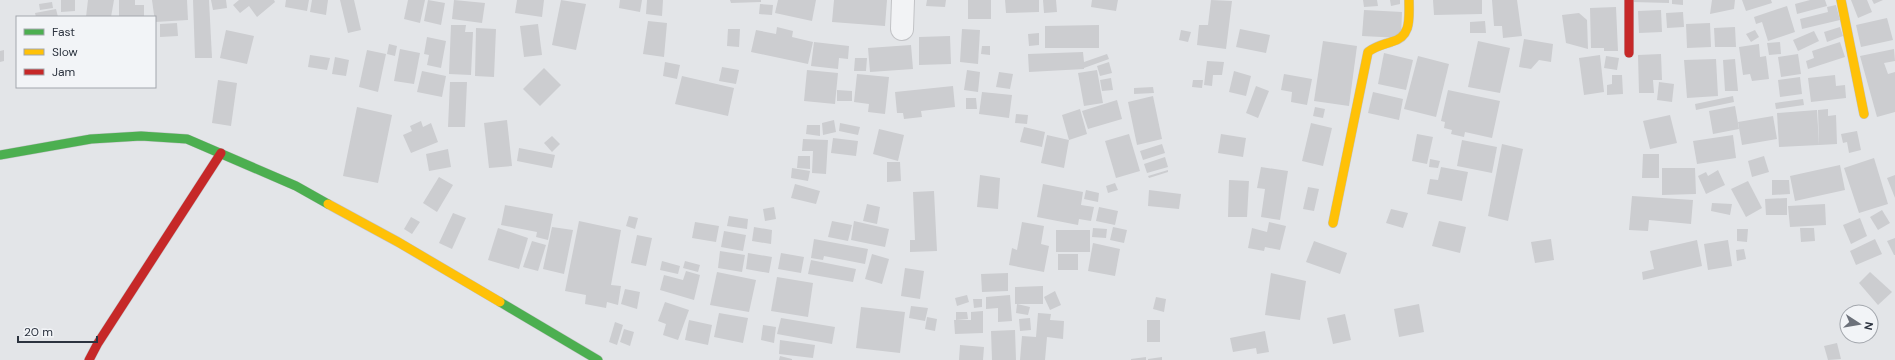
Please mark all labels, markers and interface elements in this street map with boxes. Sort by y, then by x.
legend [16,16,156,88]
text: Fast [52,24,75,40]
text: Slow [52,44,78,60]
text: Jam [52,64,75,80]
north arrow [1839,304,1879,344]
scale bar [18,318,97,344]
text: N [1861,321,1876,331]
text: 20 m [24,324,53,340]

